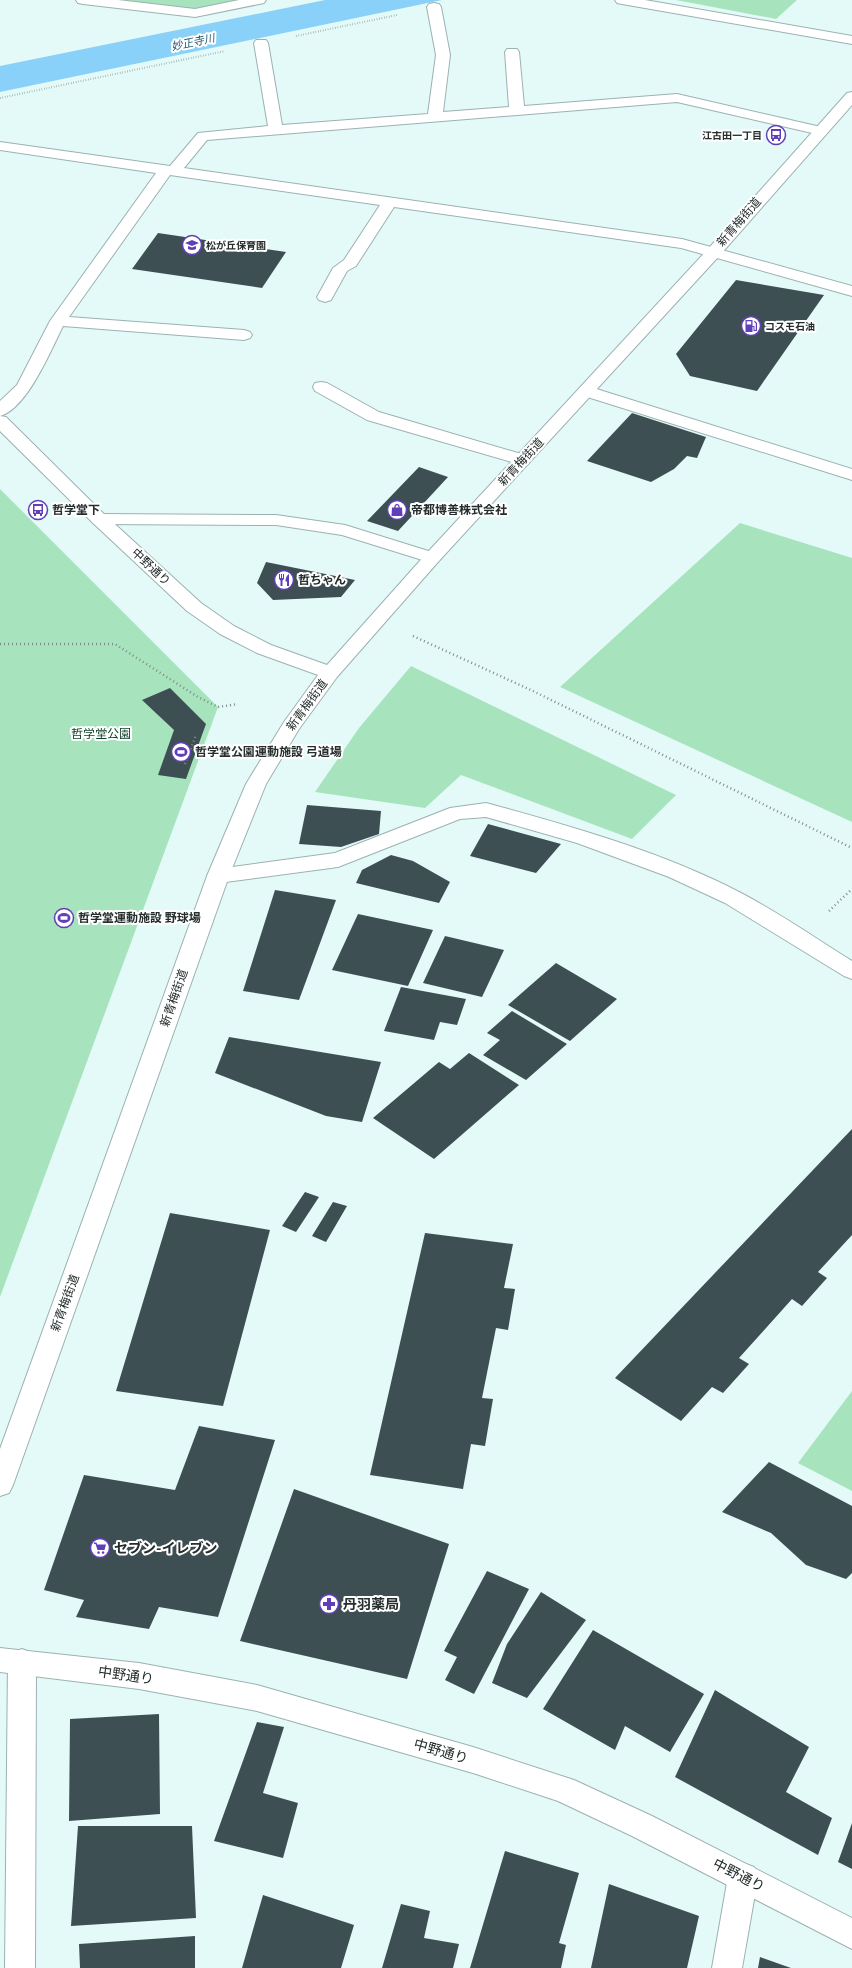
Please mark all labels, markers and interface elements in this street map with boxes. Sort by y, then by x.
water label: 妙正寺川 [170,31,217,52]
bus stop icon: 江古田一丁目 [765,124,787,146]
place label: 江古田一丁目 [702,129,762,141]
street label: 新青梅街道 [714,195,764,249]
school or university icon: 松が丘保育園 [181,234,203,256]
place label: 松が丘保育園 [206,239,266,251]
fuel station icon: コスモ石油 [740,315,762,337]
place label: コスモ石油 [765,320,815,332]
street label: 新青梅街道 [495,435,547,489]
bus stop icon: 哲学堂下 [27,499,49,521]
shop icon: 帝都博善株式会社 [386,499,408,521]
place label: 哲学堂下 [52,503,100,517]
place label: 帝都博善株式会社 [411,503,507,517]
street label: 中野通り [129,546,173,588]
restaurant icon: 哲ちゃん [273,569,295,591]
place label: 哲ちゃん [298,573,346,587]
street label: 新青梅街道 [284,677,330,733]
park label: 哲学堂公園 [71,727,131,741]
sports icon: 哲学堂公園運動施設 弓道場 [170,741,192,763]
place label: 哲学堂公園運動施設 弓道場 [195,745,342,759]
sports icon: 哲学堂運動施設 野球場 [53,907,75,929]
place label: 哲学堂運動施設 野球場 [78,911,201,925]
street label: 新青梅街道 [158,967,190,1029]
street label: 新青梅街道 [48,1272,82,1334]
supermarket icon: セブン-イレブン [89,1537,111,1559]
place label: セブン-イレブン [114,1540,218,1556]
pharmacy icon: 丹羽薬局 [318,1593,340,1615]
place label: 丹羽薬局 [343,1596,399,1612]
street label: 中野通り [97,1663,155,1687]
street label: 中野通り [412,1736,470,1766]
street label: 中野通り [710,1855,768,1895]

